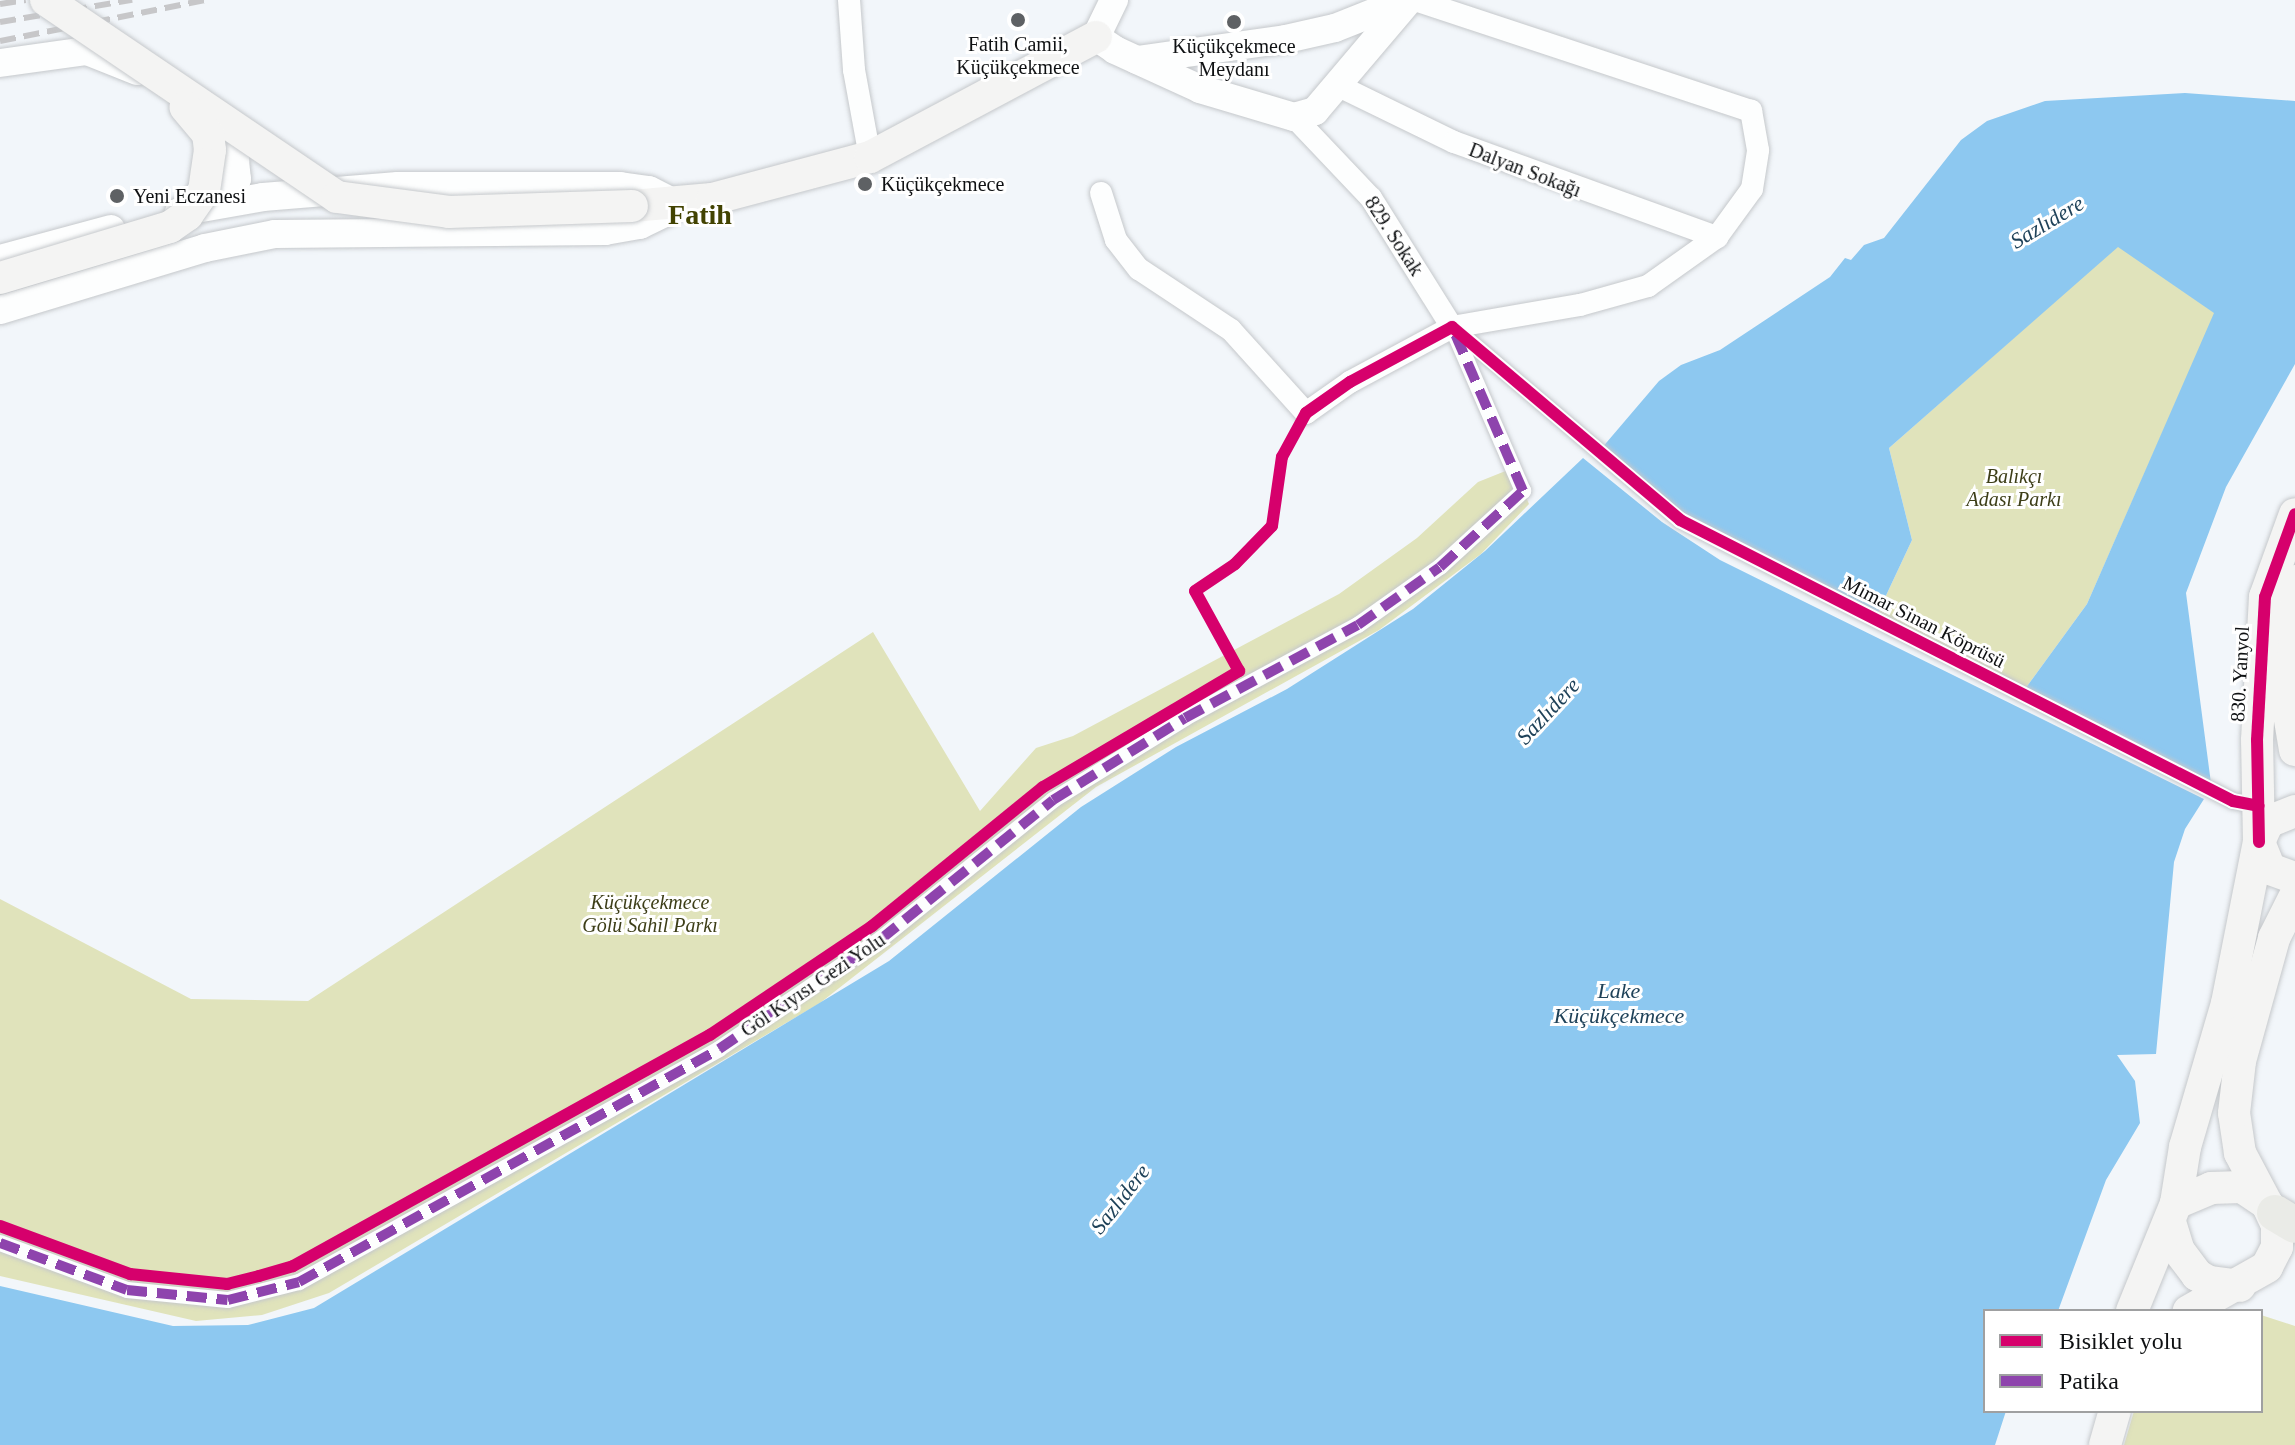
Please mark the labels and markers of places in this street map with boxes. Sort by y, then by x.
marker: Fatih Camii, Küçükçekmece [1009,11,1027,29]
marker: Küçükçekmece Meydanı [1225,13,1243,31]
place label: Fatih Camii, Küçükçekmece [956,32,1080,79]
place label: Küçükçekmece Meydanı [1172,34,1296,81]
place label: Küçükçekmece [881,172,1004,196]
marker: Küçükçekmece [856,175,874,193]
place label: Yeni Eczanesi [133,184,246,208]
marker: Yeni Eczanesi [108,187,126,205]

